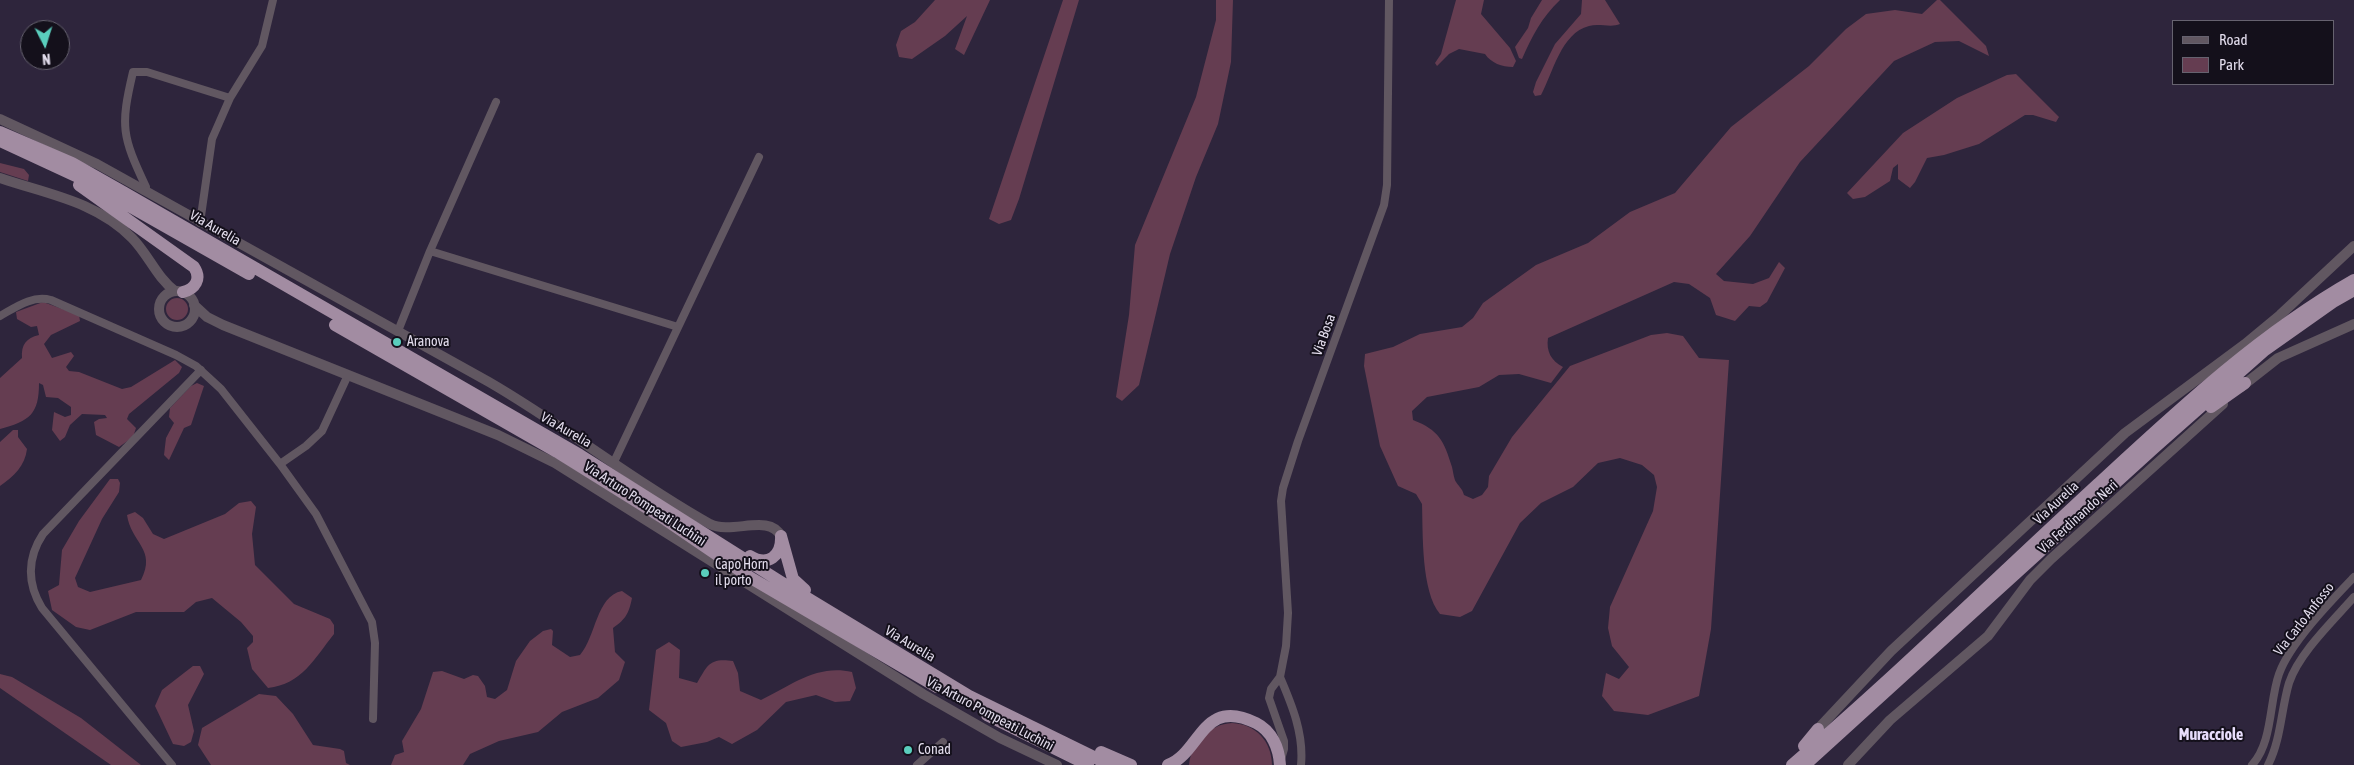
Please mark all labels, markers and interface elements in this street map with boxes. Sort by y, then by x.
north arrow [20,20,70,70]
legend [2172,20,2334,85]
text: Road [2219,31,2248,48]
text: N [41,51,51,67]
text: Park [2219,56,2244,73]
street label: Via Aurelia [187,207,243,249]
street label: Via Bosa [1309,312,1339,358]
place label: Aranova [407,334,450,350]
marker: Aranova [391,336,403,348]
street label: Via Aurelia [538,409,594,451]
street label: Via Arturo Pompeati Luchini [581,458,709,550]
street label: Via Ferdinando Neri [2035,477,2121,557]
street label: Via Aurelia [2030,478,2082,528]
place label: Capo Horn il porto [715,557,769,590]
marker: Capo Horn il porto [699,567,711,579]
street label: Via Carlo Anfosso [2270,579,2338,659]
street label: Via Aurelia [882,622,938,666]
street label: Via Arturo Pompeati Luchini [923,673,1057,755]
district label: Muracciole [2179,725,2243,745]
place label: Conad [918,742,951,758]
marker: Conad [902,744,914,756]

